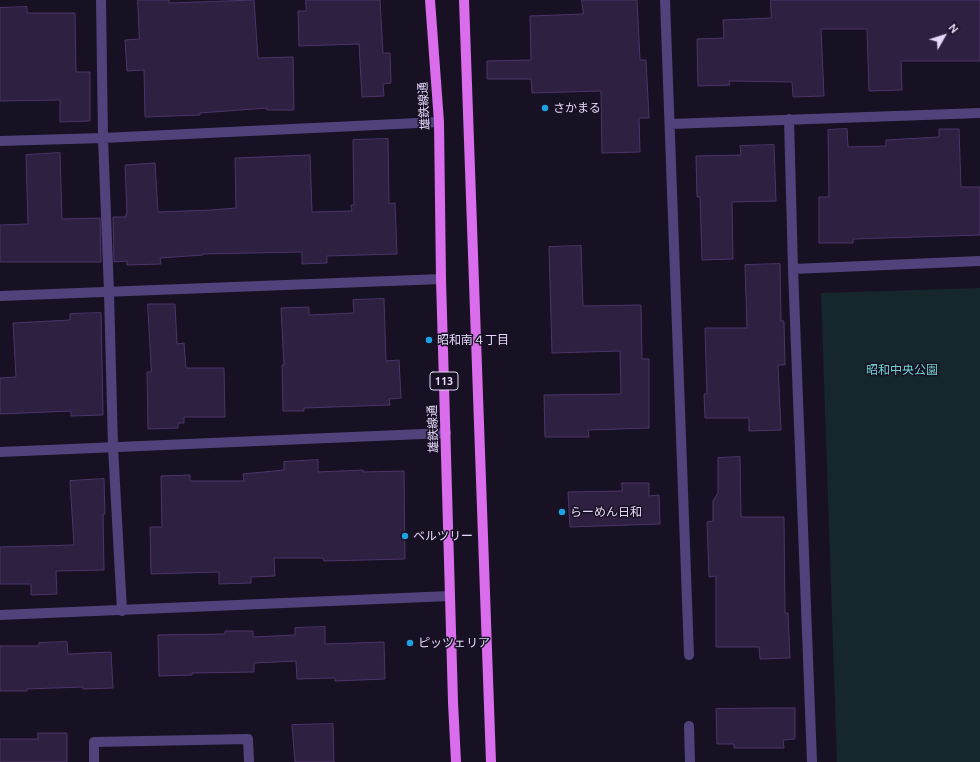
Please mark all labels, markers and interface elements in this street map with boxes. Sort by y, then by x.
north arrow [924,16,964,56]
text: N [946,21,961,35]
street label: 雄鉄線通 [416,82,432,130]
place label: さかまる [553,101,601,115]
marker: さかまる [540,103,550,113]
place label: 昭和南４丁目 [437,333,509,347]
marker: 昭和南４丁目 [424,335,434,345]
park label: 昭和中央公園 [866,363,938,377]
road number: 113 [430,372,458,390]
street label: 雄鉄線通 [425,405,441,453]
place label: らーめん日和 [570,505,642,519]
marker: らーめん日和 [557,507,567,517]
place label: ベルツリー [413,529,473,543]
marker: ベルツリー [400,531,410,541]
place label: ピッツェリア [418,636,490,650]
marker: ピッツェリア [405,638,415,648]

